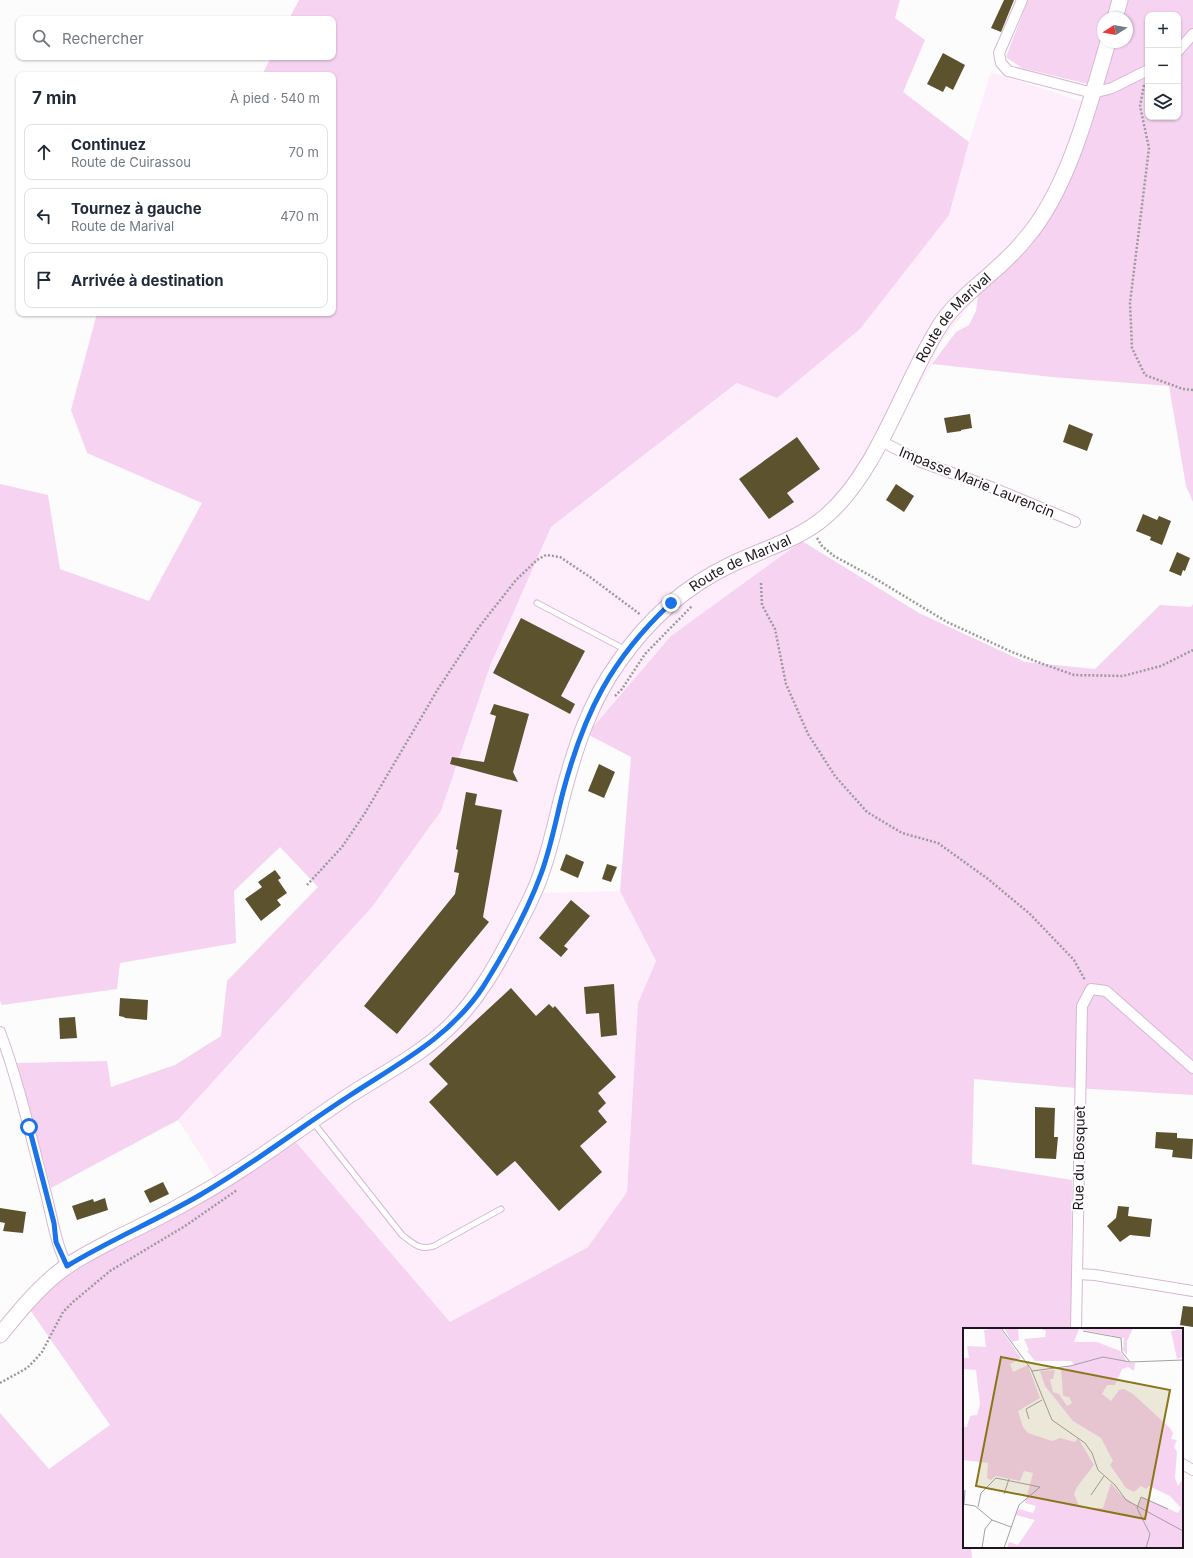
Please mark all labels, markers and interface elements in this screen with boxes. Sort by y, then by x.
north arrow [1097,12,1133,48]
map controls [1145,12,1181,120]
button: + [1145,12,1181,48]
search box [16,16,336,60]
icon: search [30,27,52,49]
text: Rechercher [62,29,144,48]
button: − [1145,48,1181,84]
button: layers [1145,84,1181,120]
text: 7 min [32,88,77,108]
text: À pied · 540 m [230,90,320,106]
text: Continuez [71,135,146,154]
icon: ahead [33,141,55,163]
text: 70 m [289,144,319,160]
text: Route de Cuirassou [71,154,191,170]
text: Tournez à gauche [71,199,202,218]
icon: left [33,205,55,227]
text: 470 m [280,208,319,224]
text: Route de Marival [71,218,174,234]
icon: arrive [33,269,55,291]
street label: Route de Marival [912,269,994,365]
text: Arrivée à destination [71,271,224,290]
street label: Impasse Marie Laurencin [897,443,1057,521]
street label: Route de Marival [686,531,794,595]
route end [662,594,680,612]
street label: Rue du Bosquet [1069,1105,1088,1210]
route start [20,1118,38,1136]
inset map [963,1328,1183,1548]

